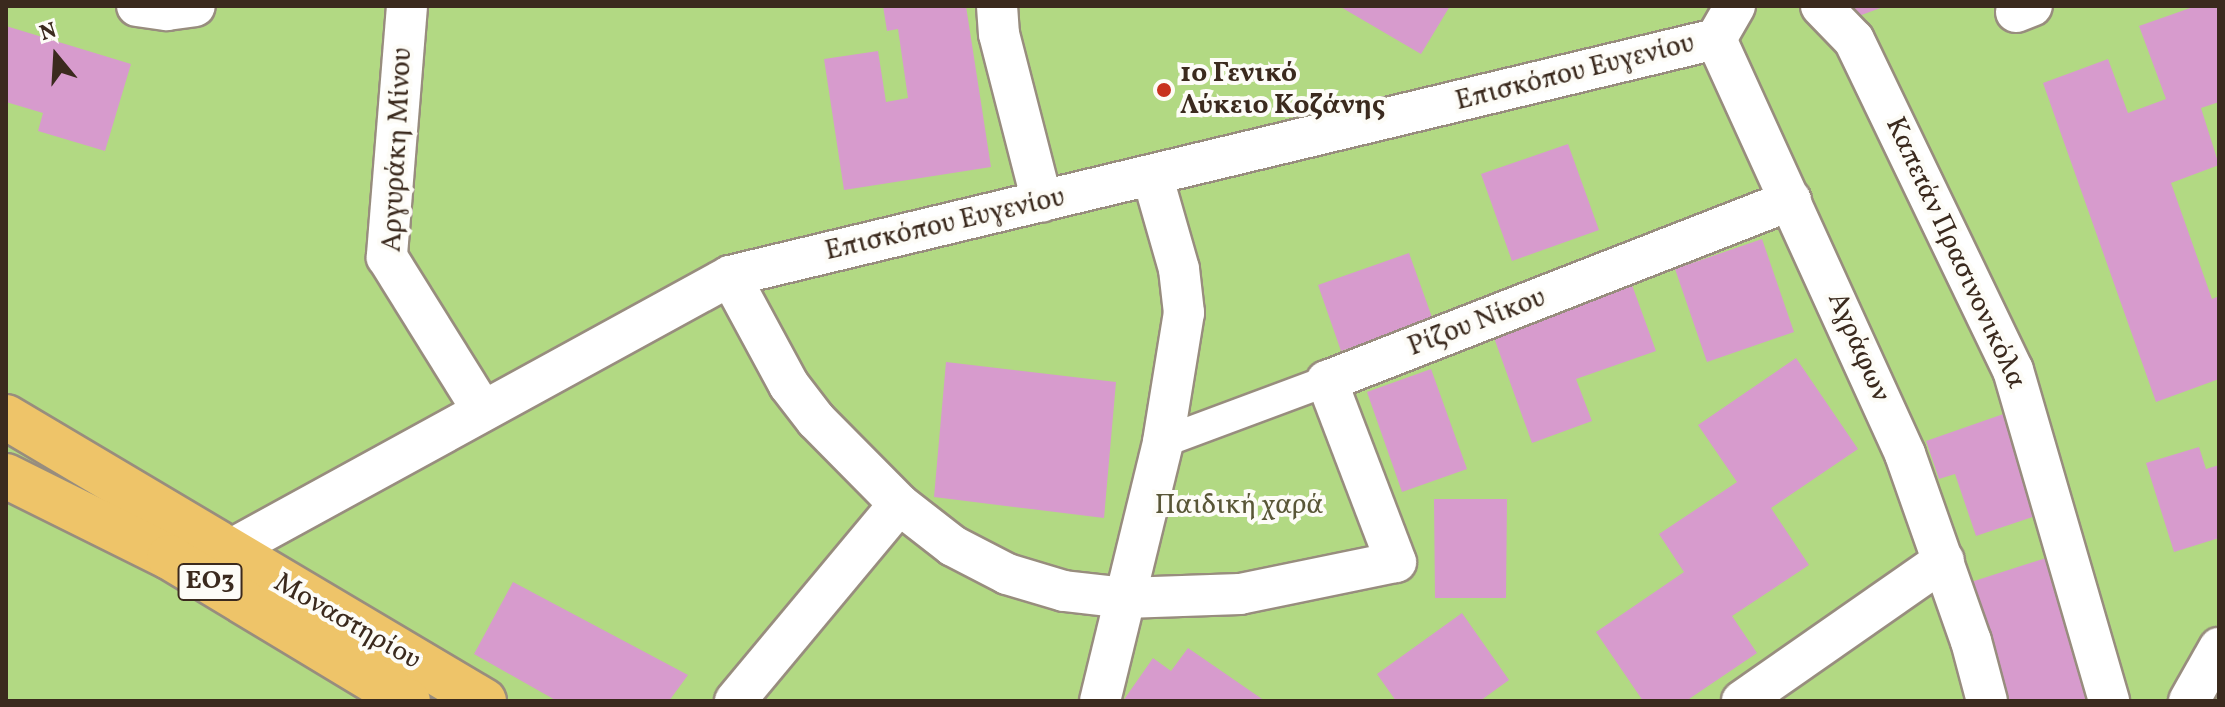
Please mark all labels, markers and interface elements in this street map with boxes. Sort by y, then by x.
text: N [36,15,61,50]
north arrow [16,16,96,96]
street label: Επισκόπου Ευγενίου [1452,27,1698,119]
street label: Αργυράκη Μίνου [376,47,420,253]
place label: 1ο Γενικό Λύκειο Κοζάνης [1180,57,1385,123]
marker: 1ο Γενικό Λύκειο Κοζάνης [1155,81,1173,99]
street label: Καπετάν Πρασινονικόλα [1877,112,2033,394]
street label: Επισκόπου Ευγενίου [822,181,1068,269]
street label: Ρίζου Νίκου [1403,281,1551,365]
street label: Αγράφων [1819,287,1897,407]
park label: Παιδική χαρά [1154,489,1324,523]
road number: ΕΟ3 [176,560,244,604]
street label: Μοναστηρίου [268,567,426,677]

